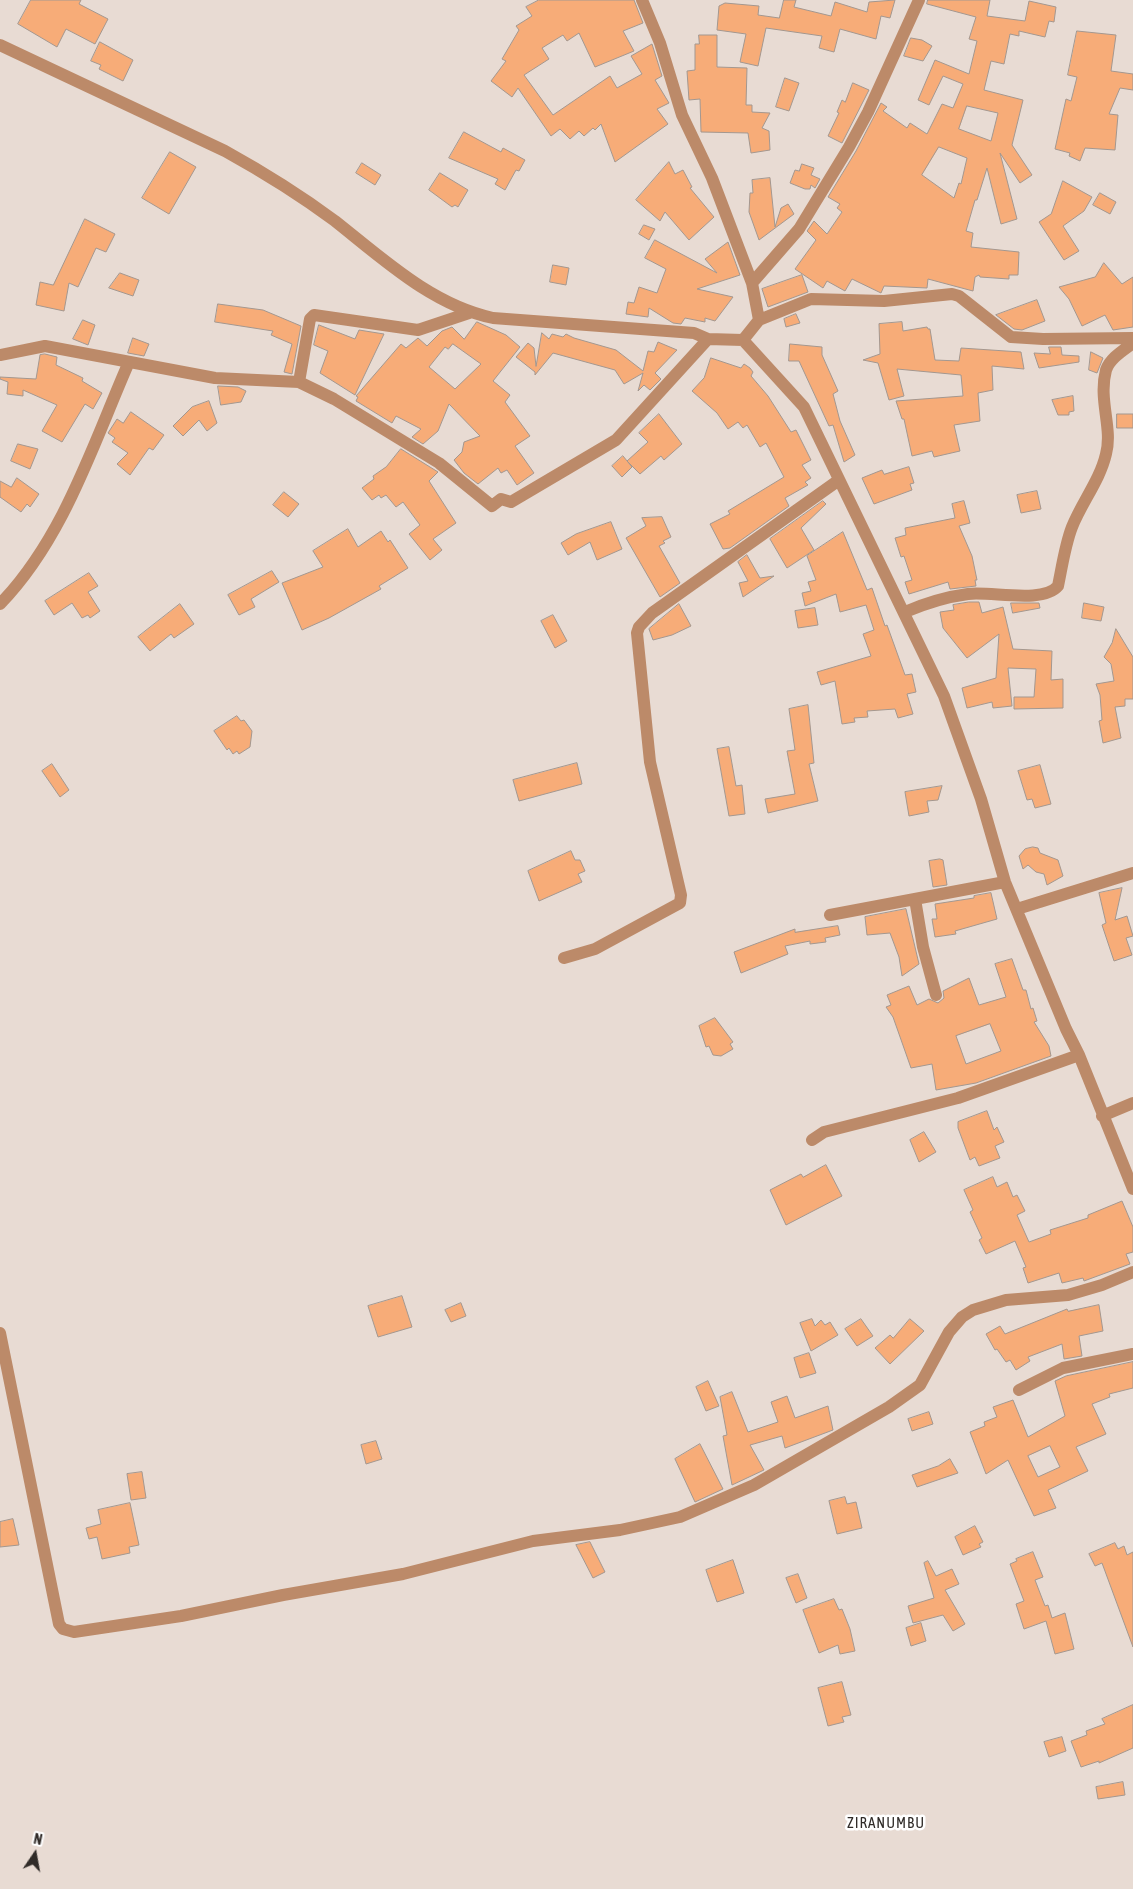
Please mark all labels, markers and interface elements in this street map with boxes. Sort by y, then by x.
district label: ZIRANUMBU [846,1814,926,1832]
north arrow [10,1829,60,1879]
text: N [32,1831,44,1848]

